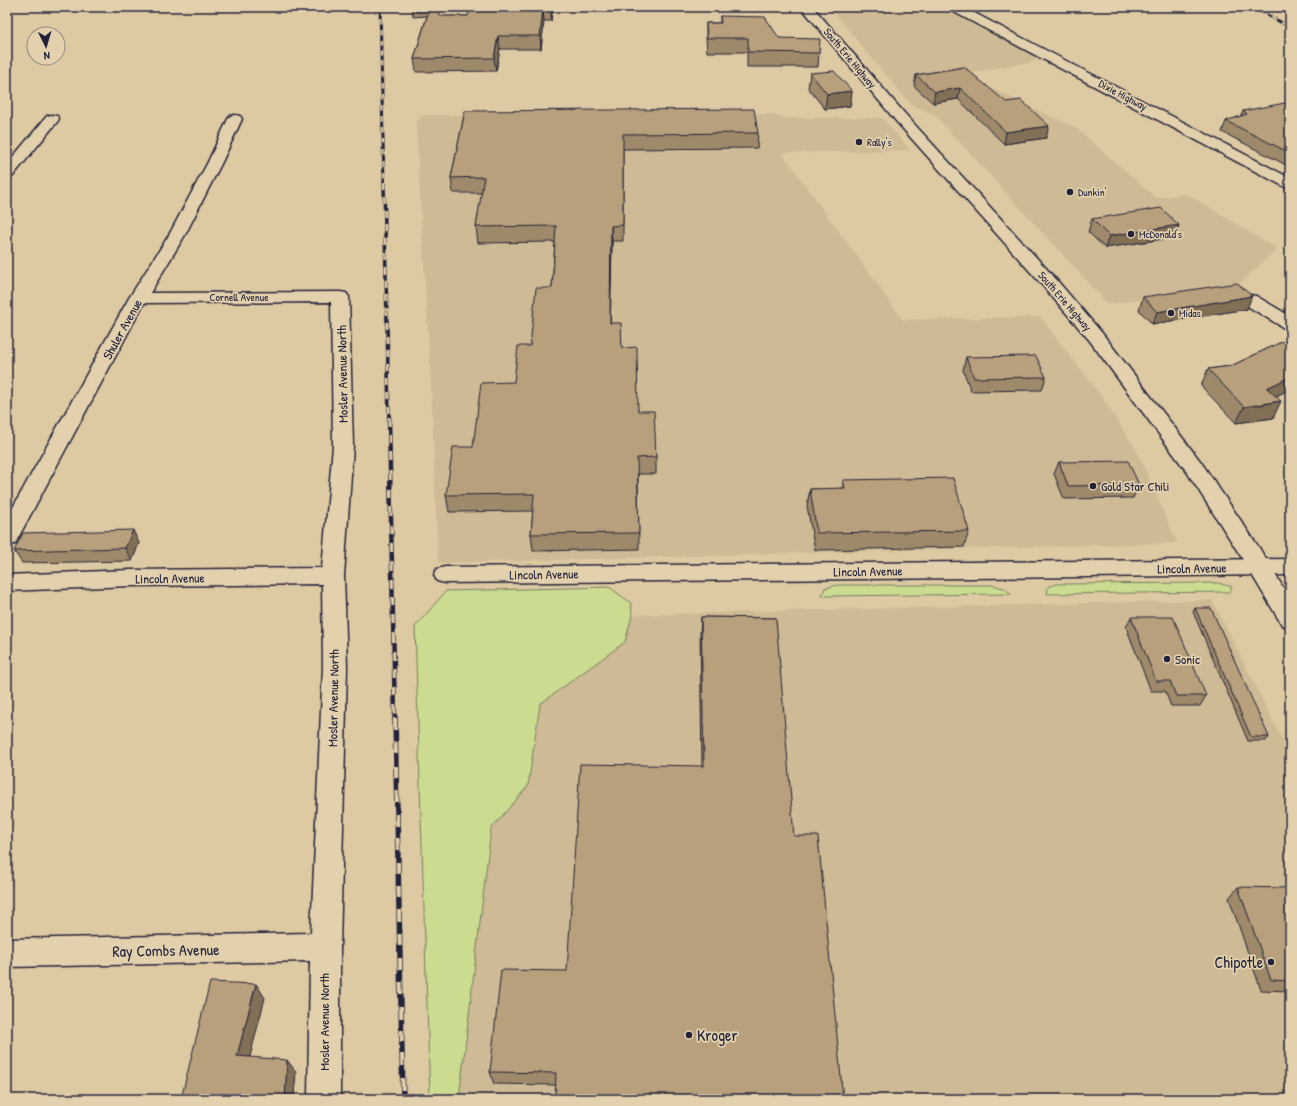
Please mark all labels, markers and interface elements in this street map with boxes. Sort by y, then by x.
street label: South Erie Highway [821,25,880,91]
north arrow [26,26,66,66]
text: N [43,49,50,63]
street label: Dixie Highway [1096,76,1150,114]
place label: Rally's [867,135,892,149]
marker: Rally's [854,137,864,147]
place label: Dunkin' [1078,185,1107,199]
marker: Dunkin' [1065,187,1075,197]
place label: McDonald's [1139,227,1182,241]
marker: McDonald's [1126,229,1136,239]
street label: South Erie Highway [1035,268,1095,334]
street label: Cornell Avenue [209,290,269,304]
street label: Shuler Avenue [98,296,146,362]
place label: Midas [1179,306,1201,320]
marker: Midas [1166,308,1176,318]
street label: Mosler Avenue North [332,324,352,423]
place label: Gold Star Chili [1101,477,1169,495]
marker: Gold Star Chili [1088,481,1098,491]
street label: Lincoln Avenue [1157,558,1227,578]
street label: Lincoln Avenue [833,561,903,581]
street label: Lincoln Avenue [509,564,579,584]
street label: Lincoln Avenue [135,568,205,588]
street label: Mosler Avenue North [323,648,343,747]
place label: Sonic [1175,650,1200,668]
marker: Sonic [1162,654,1172,664]
street label: Ray Combs Avenue [112,938,220,962]
place label: Chipotle [1215,951,1264,973]
marker: Chipotle [1266,957,1276,967]
street label: Mosler Avenue North [315,973,333,1071]
place label: Kroger [697,1024,738,1046]
marker: Kroger [684,1030,694,1040]

